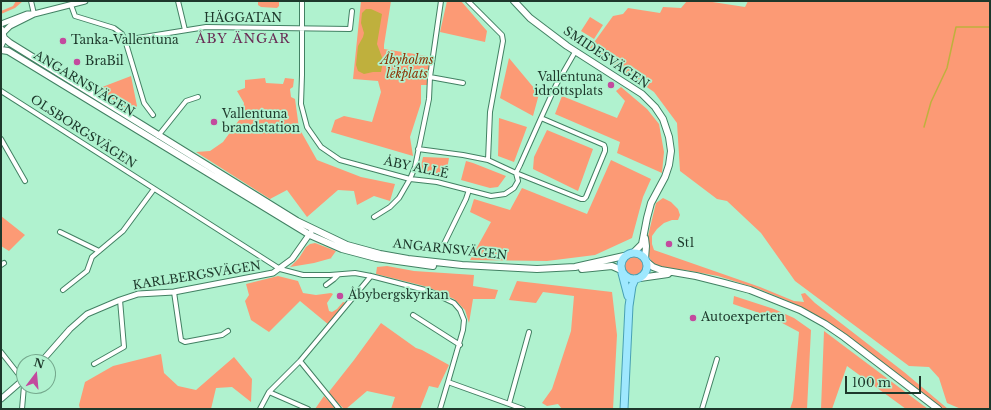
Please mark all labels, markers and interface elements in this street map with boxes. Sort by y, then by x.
street label: HÄGGATAN [204,12,282,26]
street label: SMIDESVÄGEN [560,24,652,92]
district label: ÅBY ÄNGAR [196,31,290,47]
place label: Tanka-Vallentuna [71,34,179,48]
marker: Tanka-Vallentuna [58,36,68,46]
street label: ANGARNSVÄGEN [31,48,137,120]
park label: Åbyholms lekplats [380,54,434,82]
place label: BraBil [85,55,124,69]
marker: BraBil [72,57,82,67]
place label: Vallentuna idrottsplats [534,71,603,99]
marker: Vallentuna idrottsplats [606,80,616,90]
street label: OLSBORGSVÄGEN [28,92,138,172]
place label: Vallentuna brandstation [222,108,300,136]
marker: Vallentuna brandstation [209,117,219,127]
street label: ÅBY ALLÉ [382,154,450,182]
street label: ANGARNSVÄGEN [392,237,508,263]
place label: St1 [677,237,695,251]
marker: St1 [664,239,674,249]
street label: KARLBERGSVÄGEN [132,259,262,293]
place label: Åbybergskyrkan [348,289,449,303]
marker: Åbybergskyrkan [335,291,345,301]
place label: Autoexperten [701,311,785,325]
marker: Autoexperten [688,313,698,323]
north arrow [16,354,56,394]
text: N [32,355,46,372]
scale bar [847,368,923,394]
text: 100 m [852,375,891,390]

